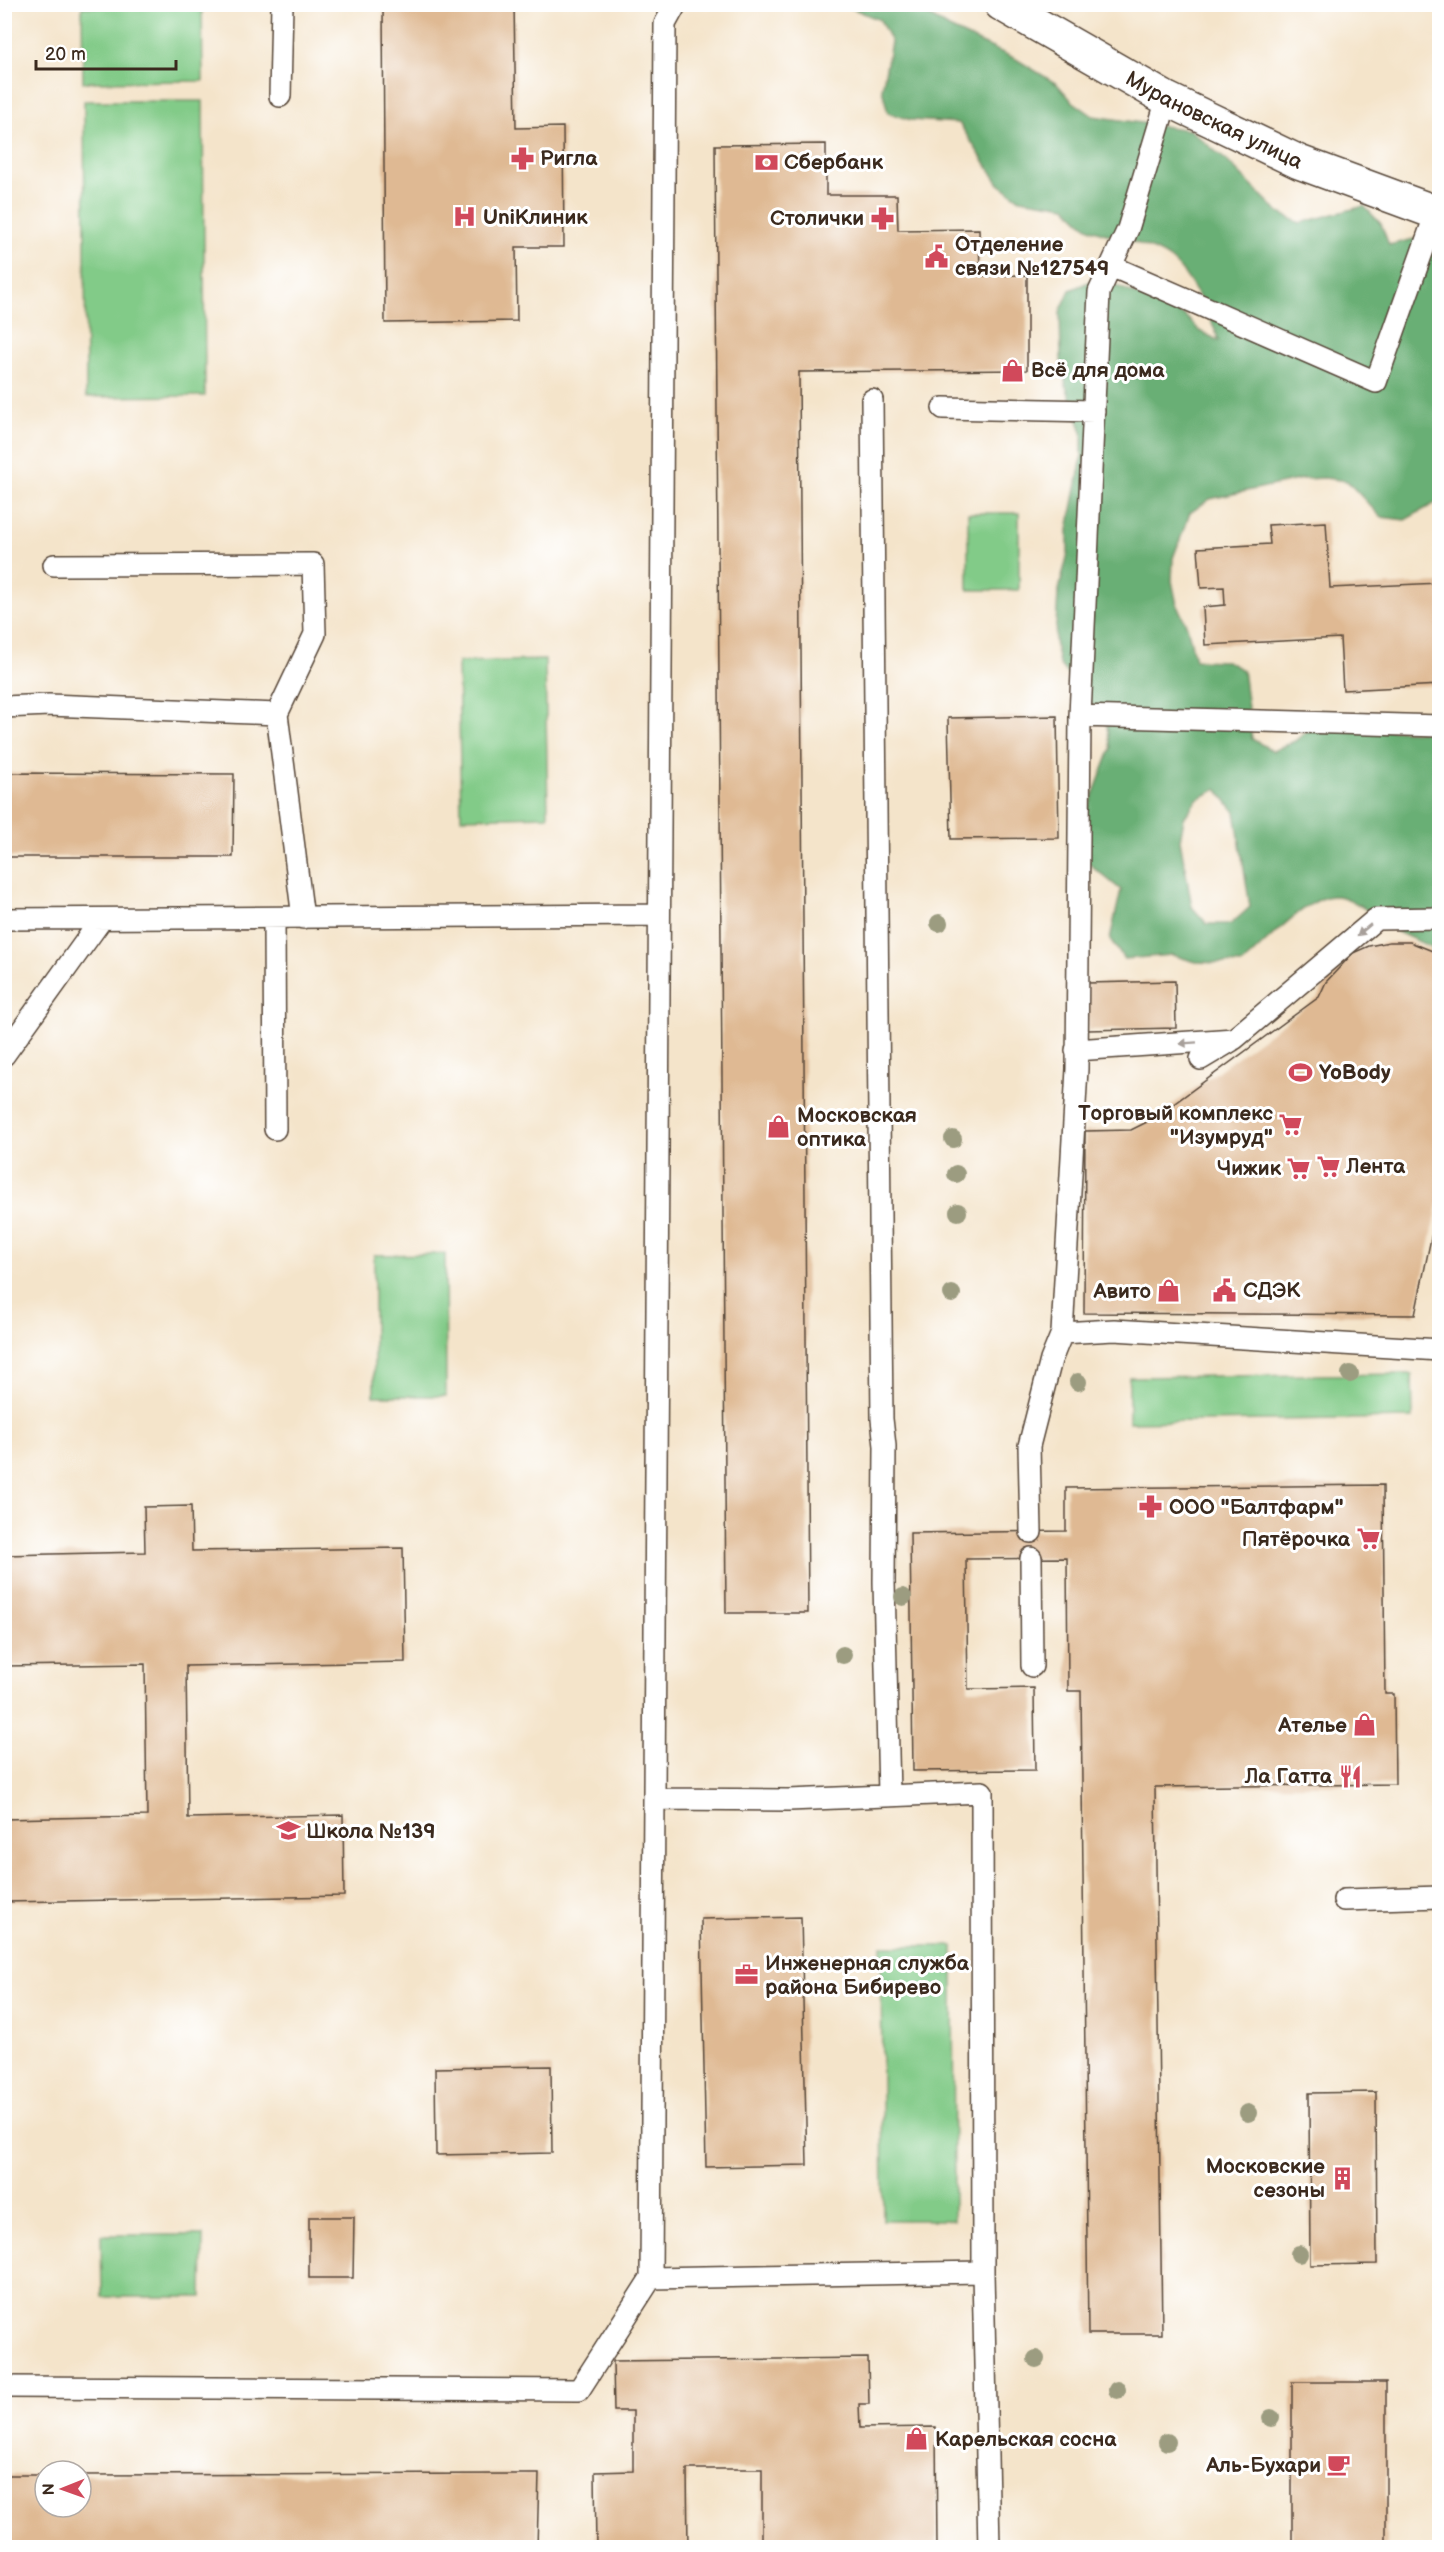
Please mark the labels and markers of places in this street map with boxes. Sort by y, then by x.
pharmacy icon: Ригла [509,145,535,171]
place label: Ригла [540,146,598,171]
bank icon: Сбербанк [753,149,779,175]
place label: Сбербанк [784,150,884,175]
hospital icon: UniКлиник [452,204,478,230]
place label: UniКлиник [483,205,588,230]
pharmacy icon: Столички [869,205,895,231]
place label: Столички [770,206,864,231]
place label: Отделение связи №127549 [955,232,1109,281]
public building icon: Отделение связи №127549 [924,243,950,269]
shop icon: Всё для дома [1000,357,1026,383]
place label: Всё для дома [1031,358,1165,383]
sports icon: YoBody [1288,1059,1314,1085]
place label: YoBody [1319,1060,1391,1085]
place label: Торговый комплекс "Изумруд" [1078,1101,1273,1150]
place label: Московская оптика [797,1103,917,1152]
supermarket icon: Торговый комплекс "Изумруд" [1278,1112,1304,1138]
shop icon: Московская оптика [766,1114,792,1140]
supermarket icon: Лента [1315,1153,1341,1179]
place label: Лента [1345,1154,1406,1179]
supermarket icon: Чижик [1286,1155,1312,1181]
place label: Чижик [1217,1156,1282,1181]
public building icon: СДЭК [1212,1277,1238,1303]
shop icon: Авито [1156,1278,1182,1304]
place label: СДЭК [1243,1278,1301,1303]
place label: Авито [1092,1279,1151,1304]
pharmacy icon: ООО "Балтфарм" [1138,1494,1164,1520]
place label: ООО "Балтфарм" [1169,1495,1344,1520]
supermarket icon: Пятёрочка [1355,1526,1381,1552]
place label: Пятёрочка [1242,1527,1351,1552]
shop icon: Ателье [1352,1712,1378,1738]
place label: Ателье [1277,1713,1347,1738]
restaurant icon: Ла Гатта [1337,1763,1363,1789]
place label: Ла Гатта [1244,1764,1333,1789]
school or university icon: Школа №139 [275,1818,301,1844]
place label: Школа №139 [306,1819,436,1844]
place label: Инженерная служба района Бибирево [765,1951,970,2000]
office icon: Инженерная служба района Бибирево [734,1962,760,1988]
place label: Московские сезоны [1206,2154,1325,2203]
building icon: Московские сезоны [1330,2165,1356,2191]
shop icon: Карельская сосна [904,2426,930,2452]
place label: Карельская сосна [935,2427,1117,2452]
cafe icon: Аль-Бухари [1326,2452,1352,2478]
place label: Аль-Бухари [1205,2453,1321,2478]

